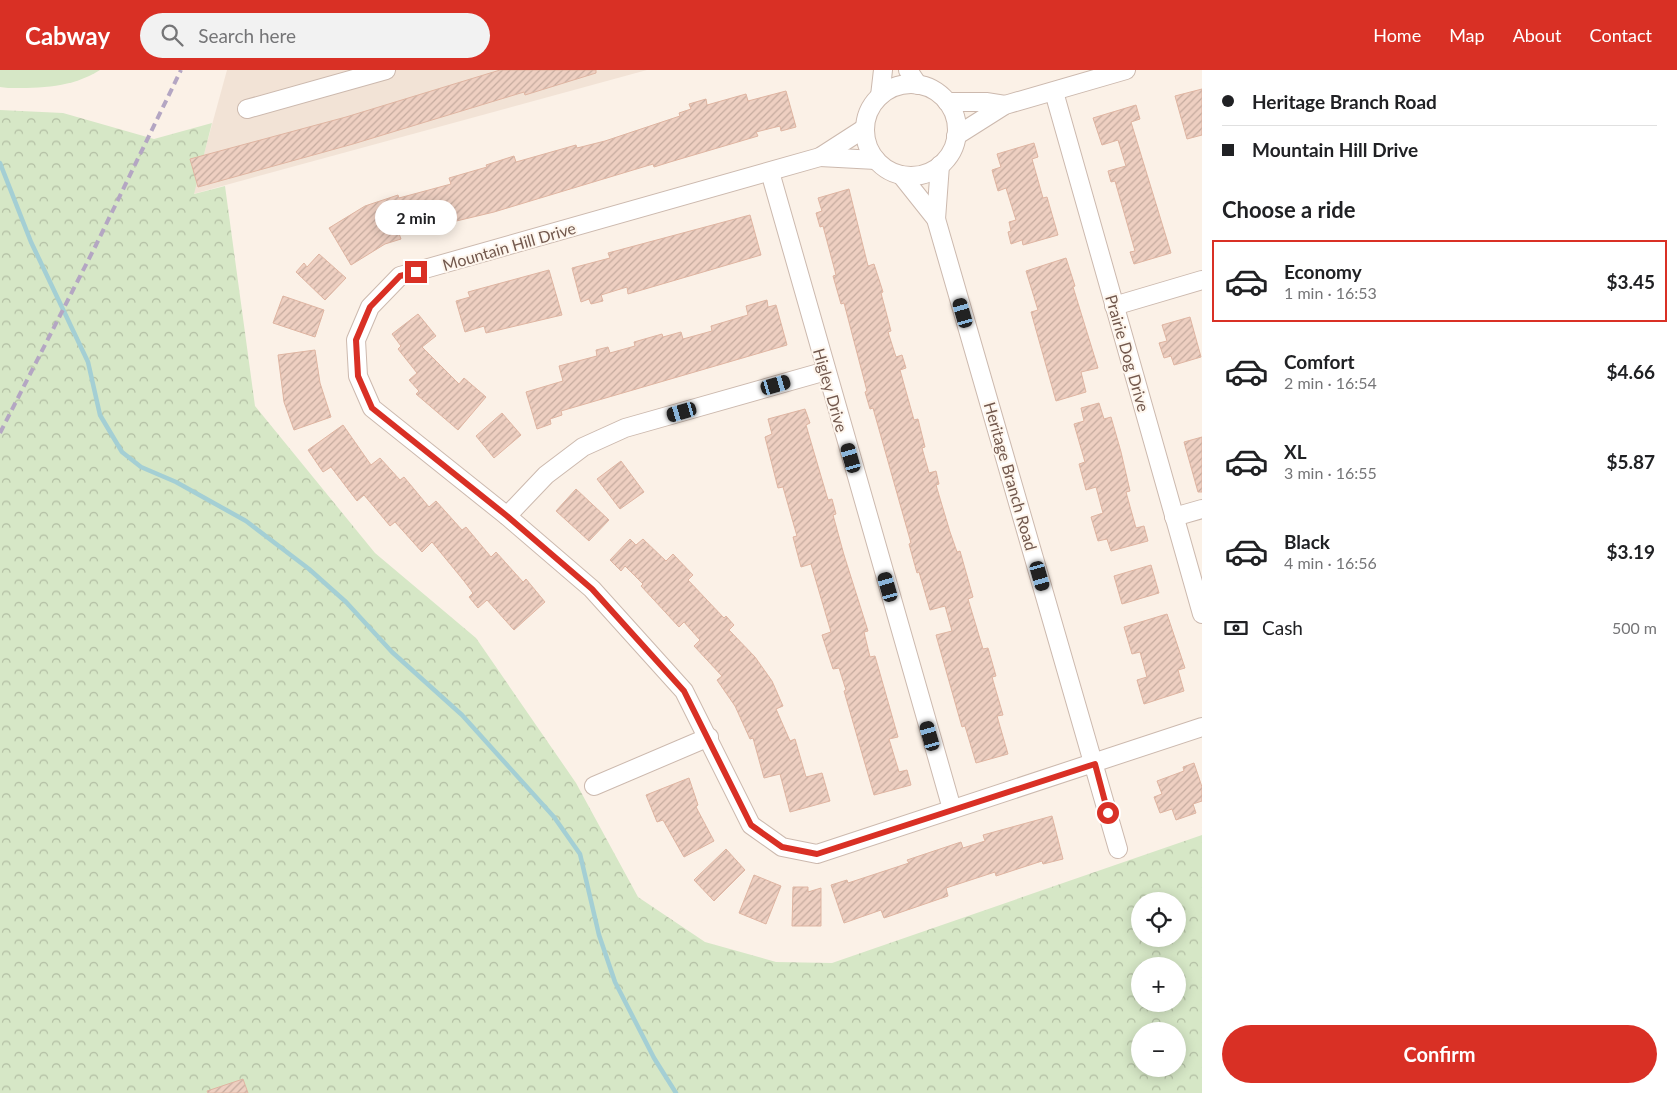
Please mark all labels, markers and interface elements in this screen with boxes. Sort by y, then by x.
search box [140,13,490,58]
text: Cabway [25,21,110,50]
icon: search [158,21,186,49]
text: Search here [198,24,296,47]
text: Home [1373,24,1421,46]
text: Map [1449,24,1485,46]
text: About [1513,24,1562,46]
text: Contact [1590,24,1652,46]
text: Heritage Branch Road [1252,90,1437,113]
text: Mountain Hill Drive [1252,138,1418,161]
text: Choose a ride [1222,196,1356,223]
callout: 2 min [375,200,457,234]
text: 2 min [396,208,436,227]
street label: Mountain Hill Drive [440,218,578,274]
icon: car [1224,259,1269,304]
text: Economy [1284,260,1362,283]
route end [405,261,427,283]
text: $3.45 [1606,270,1655,293]
text: 1 min · 16:53 [1284,283,1377,302]
street label: Prairie Dog Drive [1102,292,1154,414]
car [951,297,974,329]
street label: Higley Drive [810,346,852,434]
icon: car [1224,349,1269,394]
text: Comfort [1284,350,1355,373]
text: $4.66 [1606,360,1655,383]
text: 2 min · 16:54 [1284,373,1377,392]
car [759,374,792,396]
street label: Heritage Branch Road [981,400,1041,552]
car [665,401,698,423]
icon: car [1224,439,1269,484]
text: XL [1284,440,1307,463]
car [839,442,862,474]
text: $5.87 [1606,450,1655,473]
text: 3 min · 16:55 [1284,463,1377,482]
icon: car [1224,529,1269,574]
text: Black [1284,530,1330,553]
text: $3.19 [1606,540,1655,563]
text: 4 min · 16:56 [1284,553,1377,572]
car [1028,560,1051,592]
car [876,571,899,603]
icon: cash [1222,614,1250,642]
text: Cash [1262,616,1303,639]
text: 500 m [1612,618,1657,637]
car [918,720,941,752]
route start [1097,802,1119,824]
map controls [1131,892,1186,1077]
button: locate [1131,892,1186,947]
button: + [1131,957,1186,1012]
button: − [1131,1022,1186,1077]
button: Confirm [1222,1025,1657,1083]

